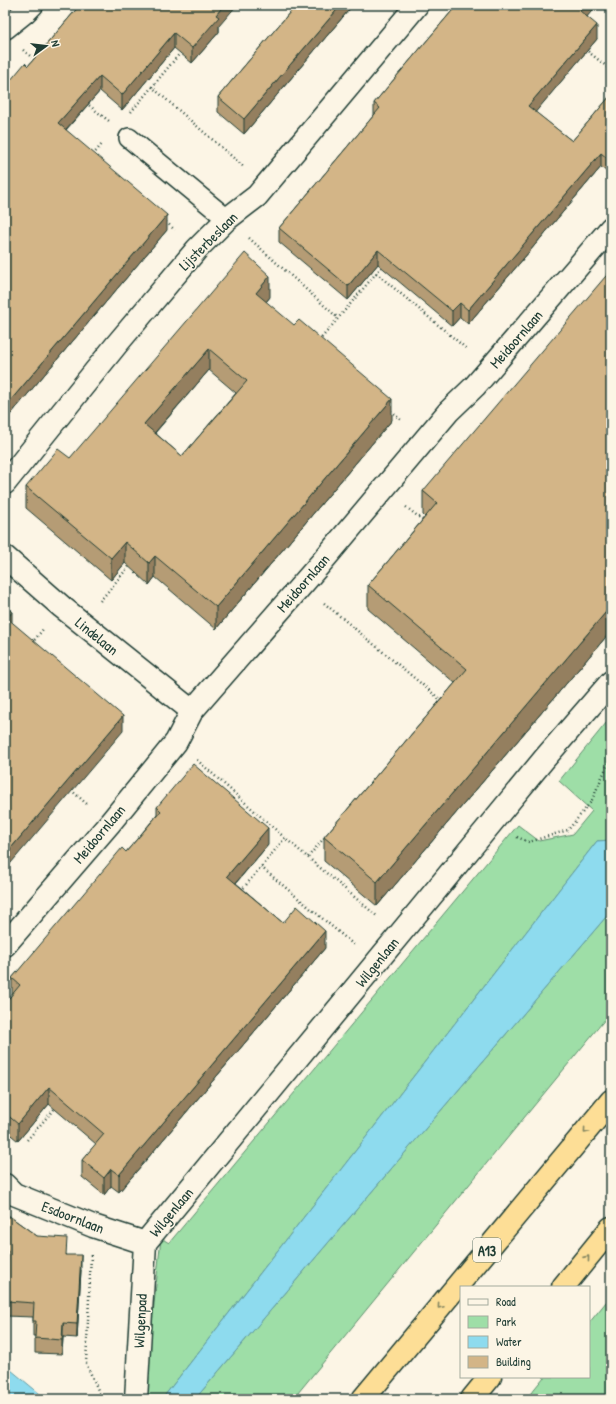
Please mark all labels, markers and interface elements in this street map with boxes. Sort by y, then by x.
north arrow [26,26,66,66]
text: N [48,39,63,48]
street label: Lijsterbeslaan [174,207,242,275]
street label: Meidoornlaan [485,305,547,373]
street label: Meidoornlaan [272,549,334,617]
street label: Lindelaan [71,612,123,660]
street label: Meidoornlaan [68,800,130,868]
street label: Wilgenlaan [350,932,404,991]
one-way arrow [584,1127,591,1134]
street label: Wilgenlaan [144,1183,198,1241]
street label: Esdoornlaan [39,1195,108,1239]
road number: A13 [473,1238,501,1262]
one-way arrow [582,1255,589,1262]
legend [460,1286,590,1378]
street label: Wilgenpad [128,1293,152,1349]
text: Road [496,1293,516,1310]
one-way arrow [438,1302,445,1309]
text: Park [496,1313,516,1330]
text: Water [496,1333,522,1350]
text: Building [496,1353,531,1370]

